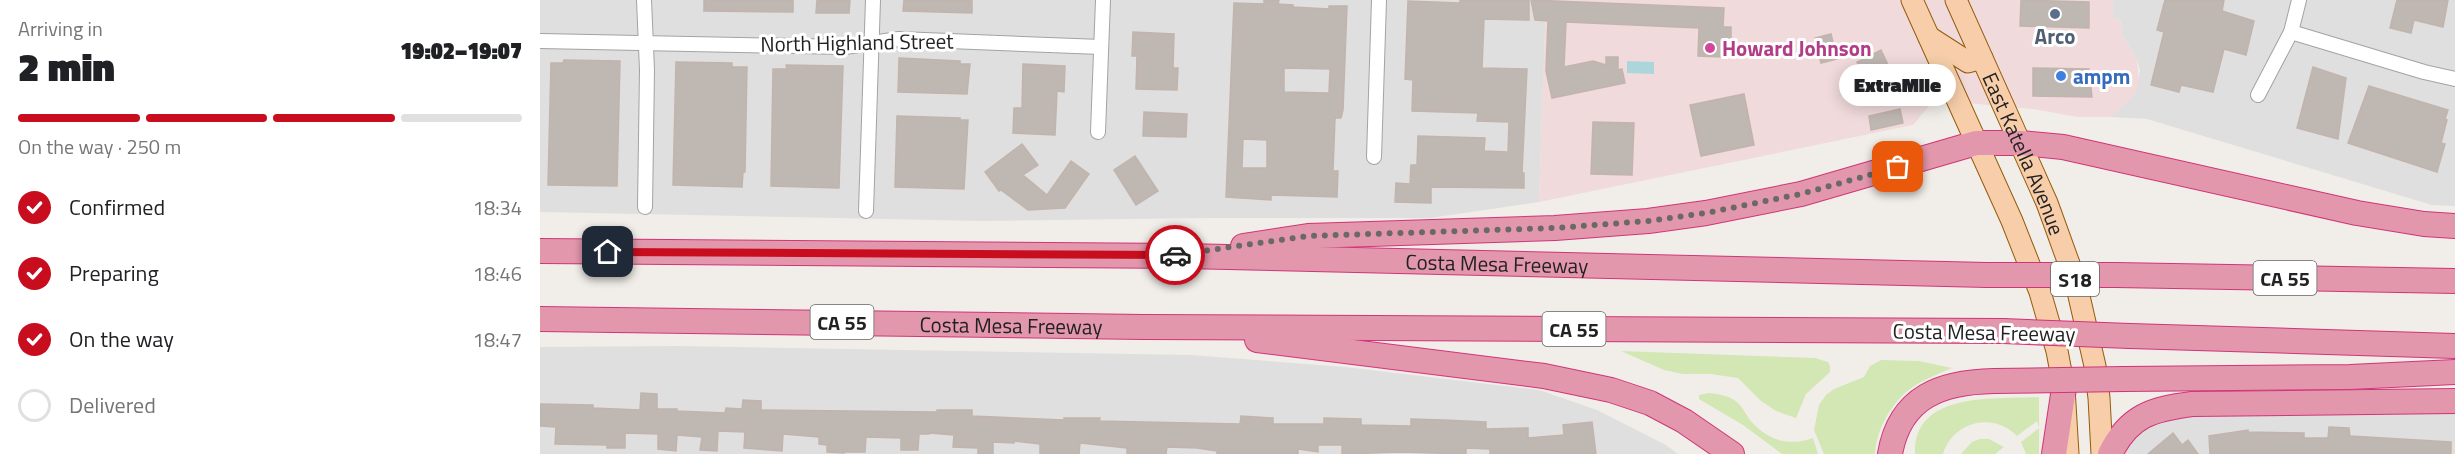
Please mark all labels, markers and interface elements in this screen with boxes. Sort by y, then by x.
marker: Arco [2048,7,2062,21]
text: Arriving in [18,13,103,44]
place label: Arco [2035,20,2075,52]
street label: North Highland Street [760,24,954,60]
place label: Howard Johnson [1722,32,1872,64]
text: 19:02–19:07 [400,34,522,68]
text: 2 min [18,37,115,96]
marker: Howard Johnson [1703,41,1717,55]
place label: ampm [2073,60,2130,92]
callout: ExtraMile [1840,65,1956,107]
street label: East Katella Avenue [1974,67,2073,240]
text: ExtraMile [1854,69,1941,100]
marker: ampm [2054,69,2068,83]
text: On the way · 250 m [18,131,181,162]
pin [1872,141,1923,192]
icon: bag [1881,150,1914,183]
text: Confirmed [69,190,165,224]
icon: check [18,191,51,224]
text: 18:34 [473,192,522,223]
courier [1145,225,1205,285]
pin [582,226,633,277]
icon: home [591,235,624,268]
icon: car [1159,239,1192,272]
street label: Costa Mesa Freeway [1405,245,1589,282]
text: Preparing [69,256,159,290]
icon: check [18,257,51,290]
text: 18:46 [473,258,522,289]
road number: CA 55 [2254,261,2316,295]
road number: S18 [2051,262,2099,296]
road number: CA 55 [810,305,874,339]
street label: Costa Mesa Freeway [919,308,1103,342]
road number: CA 55 [1542,312,1606,346]
street label: Costa Mesa Freeway [1892,314,2076,350]
text: On the way [69,322,174,356]
icon: check [18,323,51,356]
text: 18:47 [473,324,522,355]
text: Delivered [69,388,156,422]

